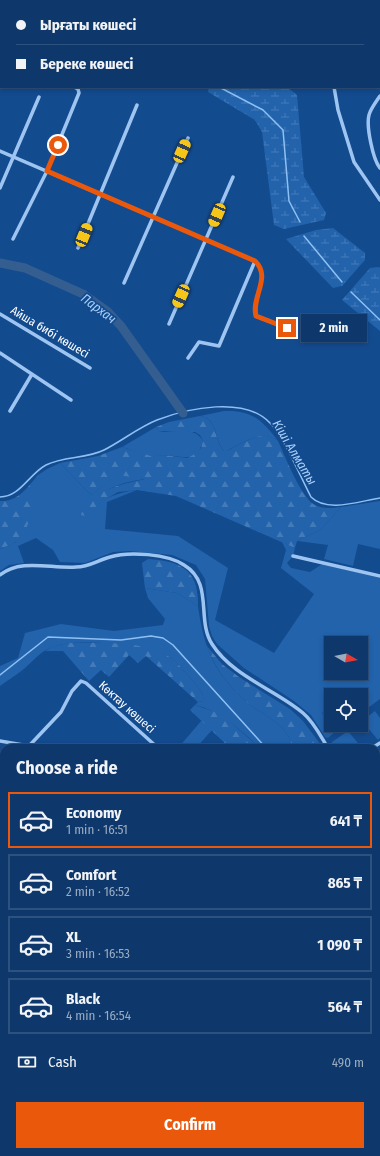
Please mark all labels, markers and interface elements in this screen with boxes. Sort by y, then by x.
text: Ырғаты көшесі [40,16,136,34]
text: Береке көшесі [40,55,134,73]
route start [49,136,67,154]
car [172,138,192,164]
car [207,202,227,228]
car [74,222,94,248]
car [171,283,191,309]
water label: Пархач [78,290,119,326]
street label: Айша бибі көшесі [8,303,92,361]
callout: 2 min [301,314,367,342]
route end [278,319,296,337]
text: 2 min [320,320,348,335]
water label: Кіші Алматы [269,417,320,487]
north arrow [324,636,368,680]
map controls [324,636,368,732]
street label: Көктау көшесі [96,678,158,736]
button: locate [324,688,368,732]
text: Choose a ride [16,757,118,779]
icon: car [18,802,54,838]
text: Economy [66,804,121,822]
text: 641 ₸ [330,812,362,830]
text: 1 min · 16:51 [66,822,128,837]
icon: car [18,864,54,900]
text: Comfort [66,866,117,884]
text: 865 ₸ [328,874,362,892]
text: 2 min · 16:52 [66,884,130,899]
icon: car [18,926,54,962]
text: XL [66,928,81,946]
text: 1 090 ₸ [317,936,362,954]
text: 3 min · 16:53 [66,946,130,961]
icon: car [18,988,54,1024]
text: Black [66,990,100,1008]
text: 564 ₸ [328,998,362,1016]
text: 4 min · 16:54 [66,1008,131,1023]
icon: cash [16,1051,38,1073]
text: Cash [48,1053,77,1071]
text: 490 m [332,1055,364,1070]
button: Confirm [16,1102,364,1148]

